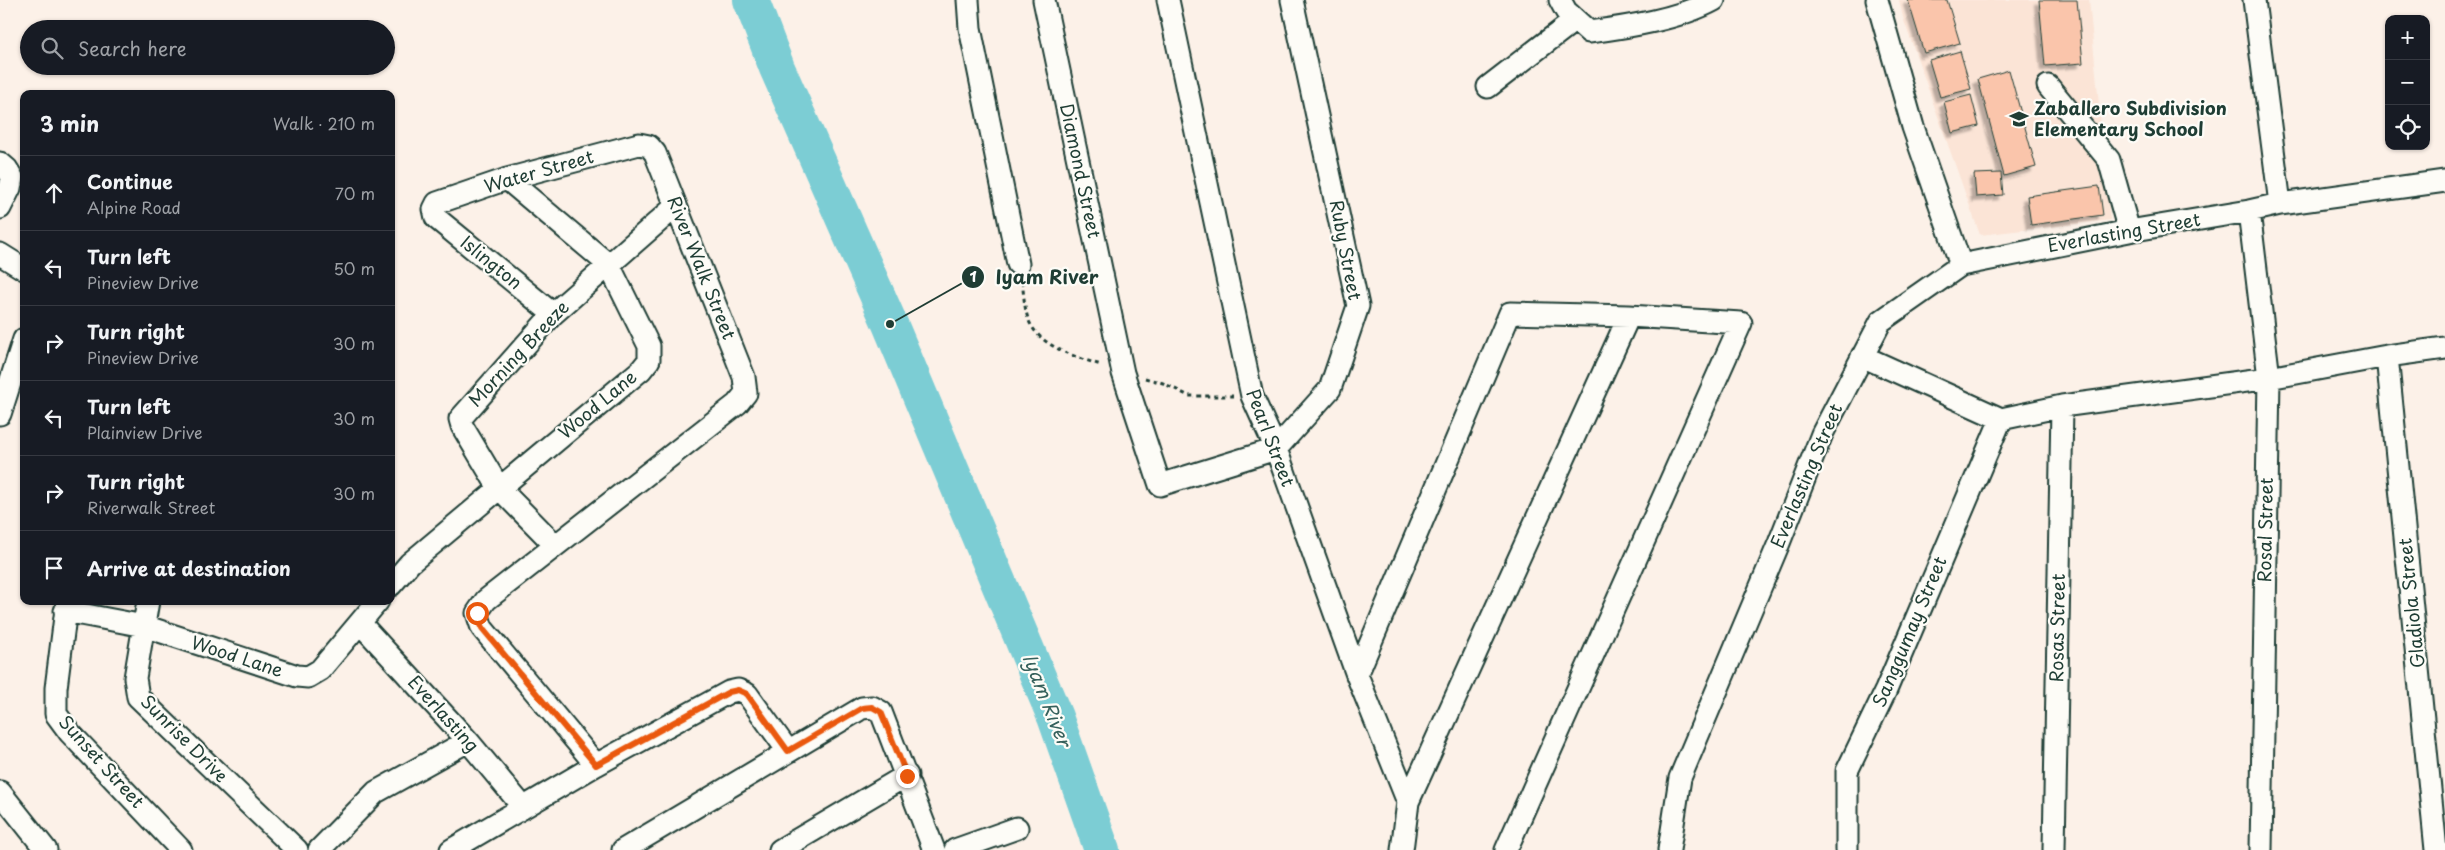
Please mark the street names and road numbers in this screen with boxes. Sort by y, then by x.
street label: Diamond Street [1054,101,1109,240]
street label: Water Street [481,142,596,199]
street label: River Walk Street [661,191,744,343]
street label: Ruby Street [1323,197,1369,302]
street label: Everlasting Street [2045,205,2202,258]
street label: Islington [455,229,529,295]
street label: Morning Breeze [461,294,575,412]
street label: Wood Lane [552,363,642,445]
street label: Pearl Street [1240,385,1302,490]
street label: Everlasting Street [1763,399,1848,552]
street label: Rosal Street [2250,477,2279,583]
street label: Gladiola Street [2390,537,2431,669]
street label: Sanggumay Street [1865,552,1953,711]
street label: Rosas Street [2042,573,2071,683]
street label: Wood Lane [188,628,287,683]
street label: Everlasting [402,669,486,757]
street label: Sunrise Drive [135,688,235,788]
street label: Sunset Street [53,709,151,813]

